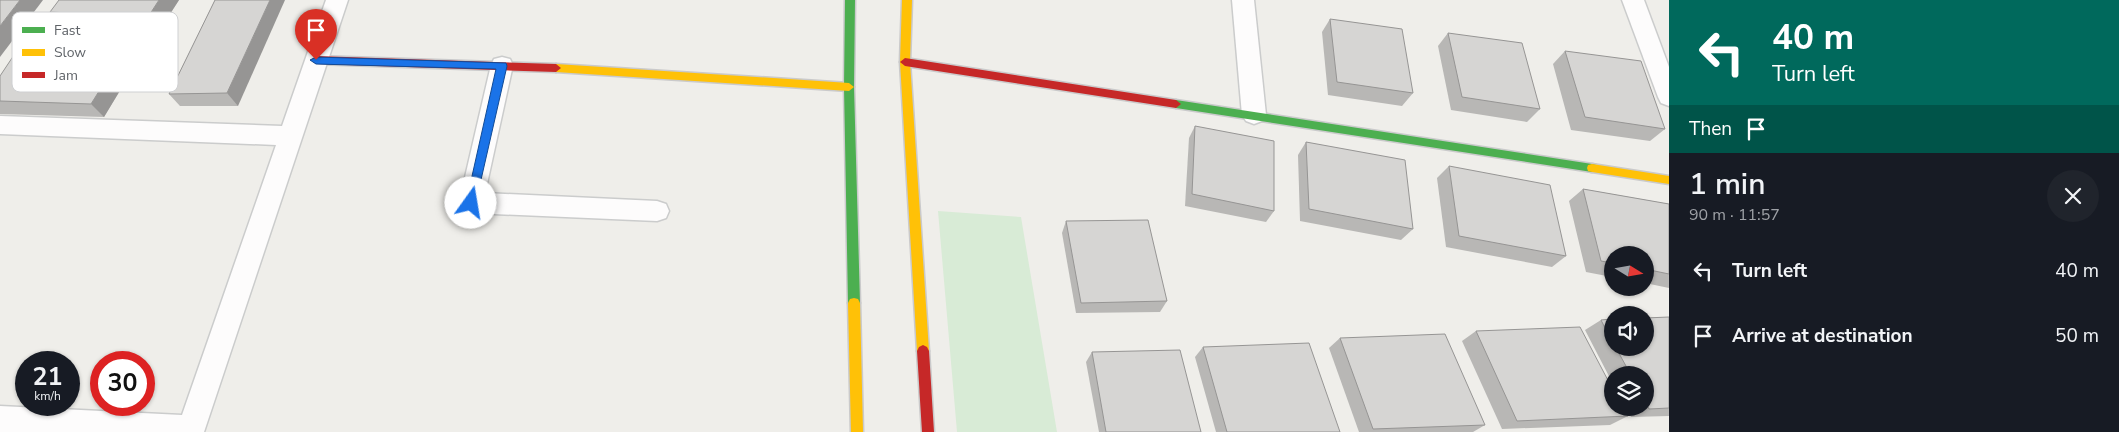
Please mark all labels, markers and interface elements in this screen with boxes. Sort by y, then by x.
pin [295,9,337,60]
legend [12,12,178,92]
text: 40 m [1772,14,1854,61]
icon: arrive [302,16,330,44]
icon: left [1689,20,1754,85]
text: Fast [54,21,80,40]
text: Slow [54,43,86,62]
text: Turn left [1772,59,1855,89]
text: Jam [53,66,78,85]
icon: arrive [1742,115,1770,143]
text: Then [1689,116,1732,142]
text: 1 min [1689,164,1765,205]
button: close [2047,170,2099,222]
position arrow [444,176,496,228]
text: 90 m · 11:57 [1689,204,1780,226]
north arrow [1604,246,1654,296]
map controls [1604,246,1654,416]
icon: left [1689,257,1717,285]
text: Turn left [1732,258,1807,284]
text: 40 m [2055,258,2099,284]
button: sound [1604,306,1654,356]
icon: arrive [1689,322,1717,350]
text: Arrive at destination [1732,323,1913,349]
text: 50 m [2055,323,2099,349]
speed limit sign: 30 [90,351,155,416]
text: 21 [32,360,63,394]
button: layers [1604,366,1654,416]
text: km/h [34,388,61,404]

